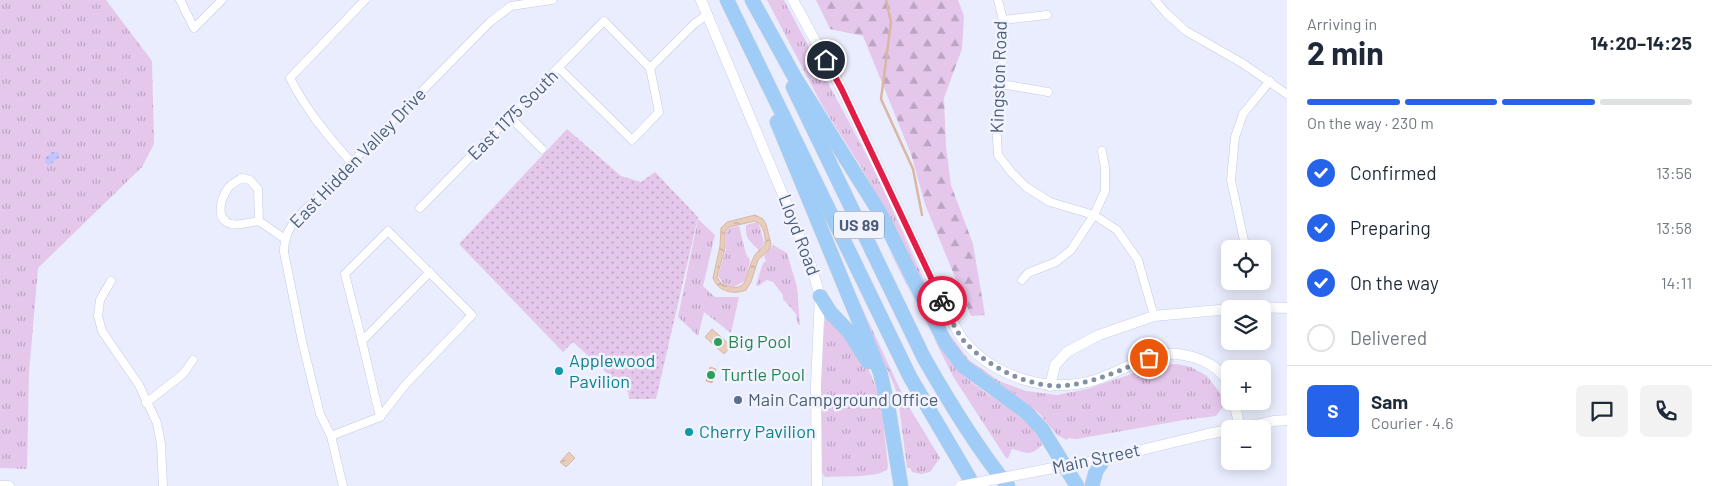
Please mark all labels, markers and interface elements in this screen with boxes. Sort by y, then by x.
text: Arriving in [1307,14,1377,33]
street label: Kingston Road [985,20,1011,134]
text: 14:20–14:25 [1590,31,1692,54]
text: 2 min [1307,33,1384,71]
pin [805,39,847,81]
icon: home [812,46,840,74]
street label: East 1175 South [462,64,562,164]
street label: East Hidden Valley Drive [285,83,430,232]
text: On the way · 230 m [1307,113,1434,132]
icon: check [1307,159,1335,187]
text: Confirmed [1350,161,1437,184]
text: 13:56 [1656,163,1692,182]
street label: Lloyd Road [774,191,825,278]
road number: US 89 [834,212,884,238]
icon: check [1307,214,1335,242]
text: Preparing [1350,216,1431,239]
text: 13:58 [1656,218,1692,237]
map controls [1221,240,1271,470]
button: locate [1221,240,1271,290]
icon: check [1307,269,1335,297]
text: On the way [1350,271,1439,294]
text: 14:11 [1661,273,1692,292]
courier [917,276,967,326]
icon: bike [928,287,956,315]
button: layers [1221,300,1271,350]
text: Delivered [1350,326,1427,349]
place label: Big Pool [728,330,791,352]
marker: Big Pool [712,336,724,348]
pin [1128,337,1170,379]
icon: bag [1135,344,1163,372]
place label: Applewood Pavilion [569,349,655,392]
button: + [1221,360,1271,410]
place label: Turtle Pool [721,363,805,385]
marker: Applewood Pavilion [553,365,565,377]
marker: Turtle Pool [705,369,717,381]
button: chat [1576,385,1628,437]
button: phone [1640,385,1692,437]
place label: Main Campground Office [748,388,938,410]
text: Sam [1371,390,1408,413]
marker: Main Campground Office [732,394,744,406]
text: S [1327,399,1339,422]
text: Courier · 4.6 [1371,413,1454,432]
place label: Cherry Pavilion [699,420,816,442]
button: − [1221,420,1271,470]
marker: Cherry Pavilion [683,426,695,438]
street label: Main Street [1050,438,1142,478]

